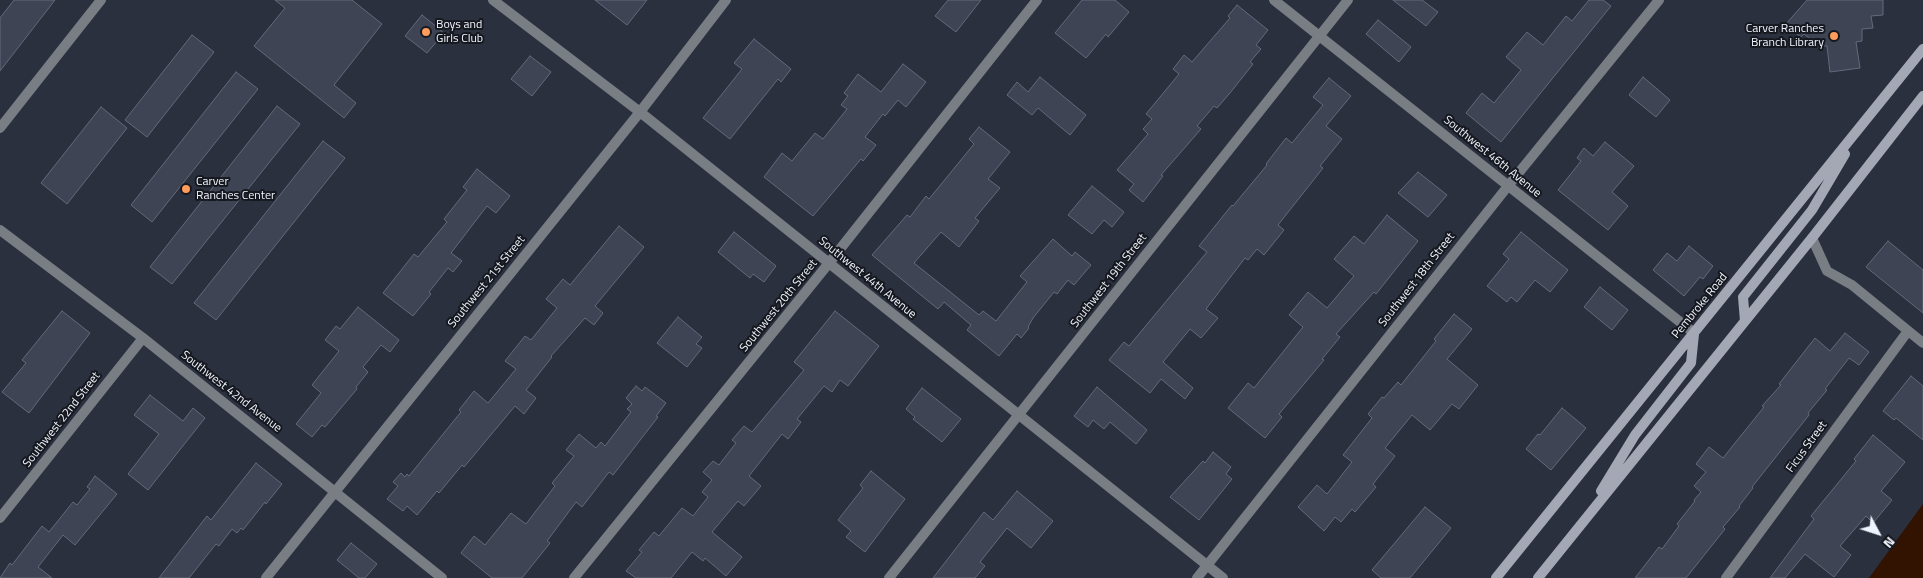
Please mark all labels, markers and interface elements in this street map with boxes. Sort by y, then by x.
place label: Boys and Girls Club [436,18,483,46]
place label: Carver Ranches Branch Library [1746,22,1824,50]
marker: Boys and Girls Club [420,26,432,38]
marker: Carver Ranches Branch Library [1828,30,1840,42]
street label: Southwest 46th Avenue [1440,113,1544,201]
place label: Carver Ranches Center [196,175,275,203]
marker: Carver Ranches Center [180,183,192,195]
street label: Southwest 18th Street [1376,230,1458,330]
street label: Southwest 19th Street [1068,231,1150,331]
street label: Southwest 21st Street [445,233,529,331]
street label: Southwest 44th Avenue [815,234,919,322]
street label: Southwest 20th Street [737,257,821,355]
street label: Pembroke Road [1669,270,1731,342]
street label: Southwest 42nd Avenue [178,348,284,436]
street label: Southwest 22nd Street [20,369,104,471]
street label: Ficus Street [1784,419,1830,475]
north arrow [1853,508,1903,558]
text: N [1879,532,1901,553]

